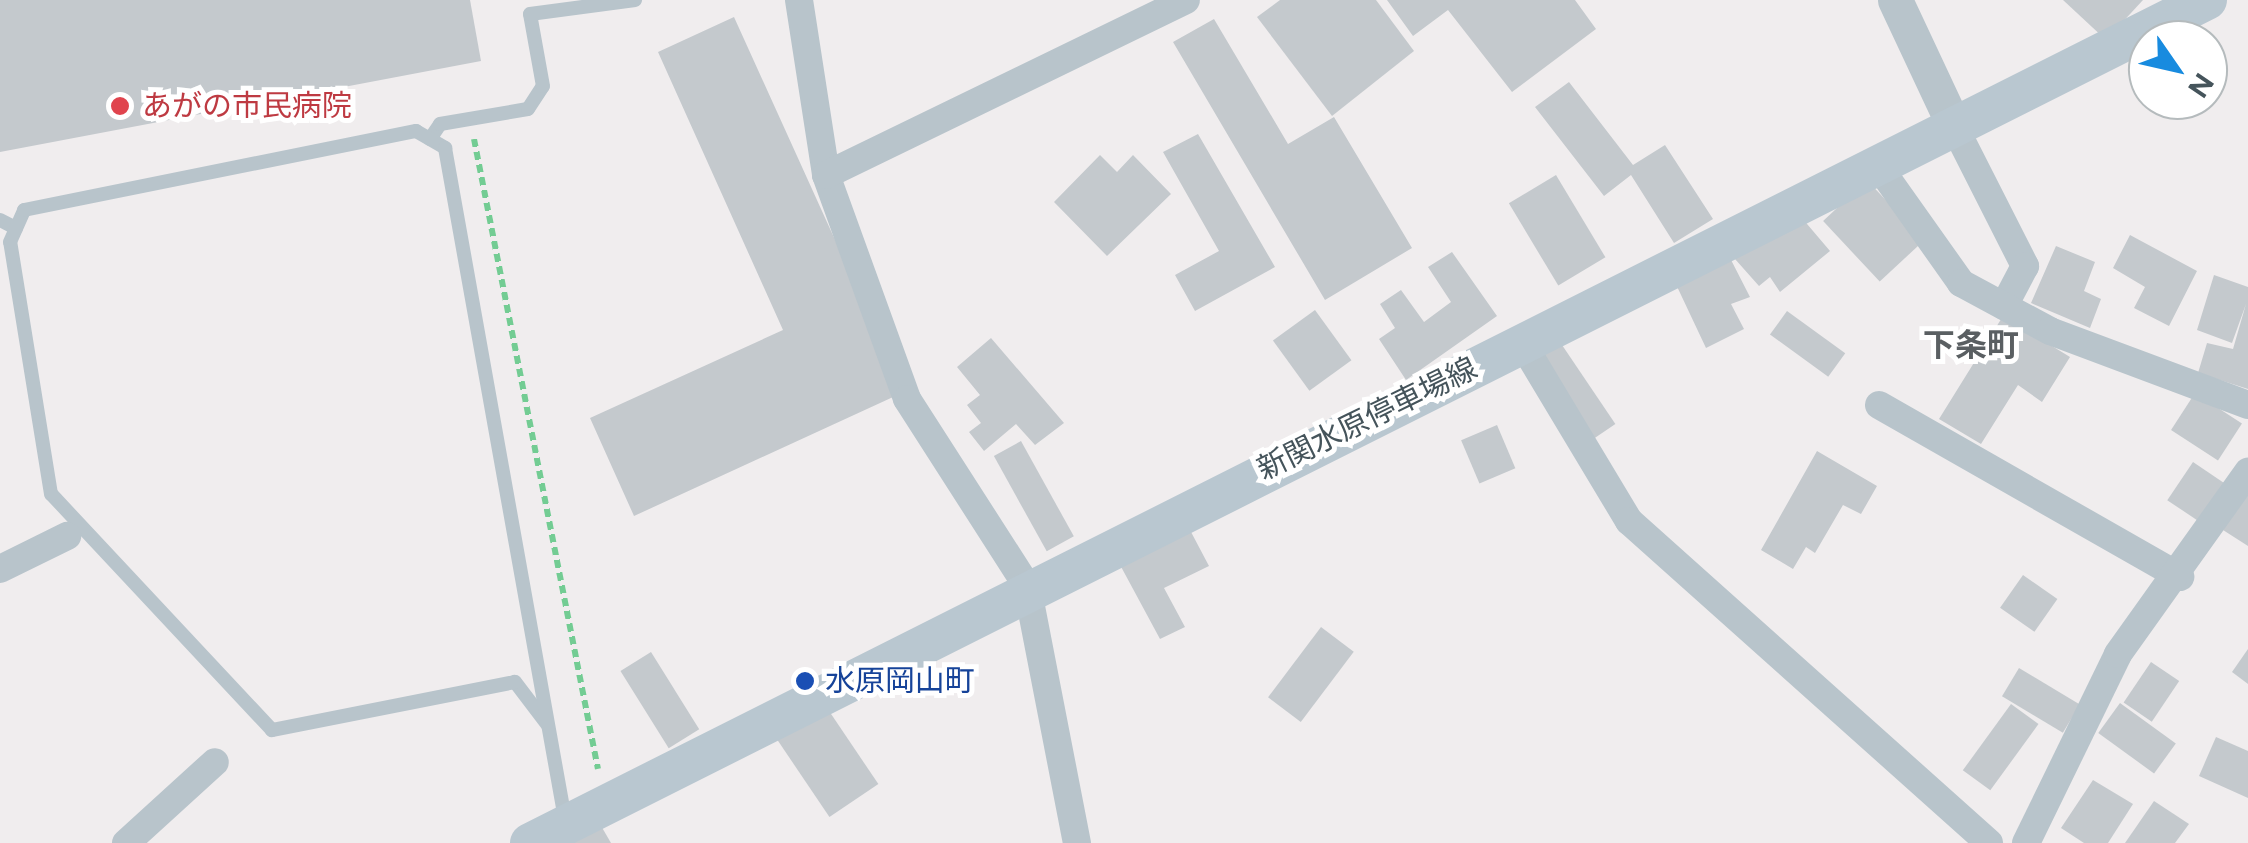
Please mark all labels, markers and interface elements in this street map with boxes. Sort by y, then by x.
north arrow [2128,20,2228,120]
text: N [2181,67,2221,104]
place label: あがの市民病院 [142,88,352,124]
marker: あがの市民病院 [107,93,133,119]
district label: 下条町 [1923,326,2019,364]
street label: 新関水原停車場線 [1251,350,1483,488]
place label: 水原岡山町 [825,663,975,699]
marker: 水原岡山町 [794,670,816,692]

